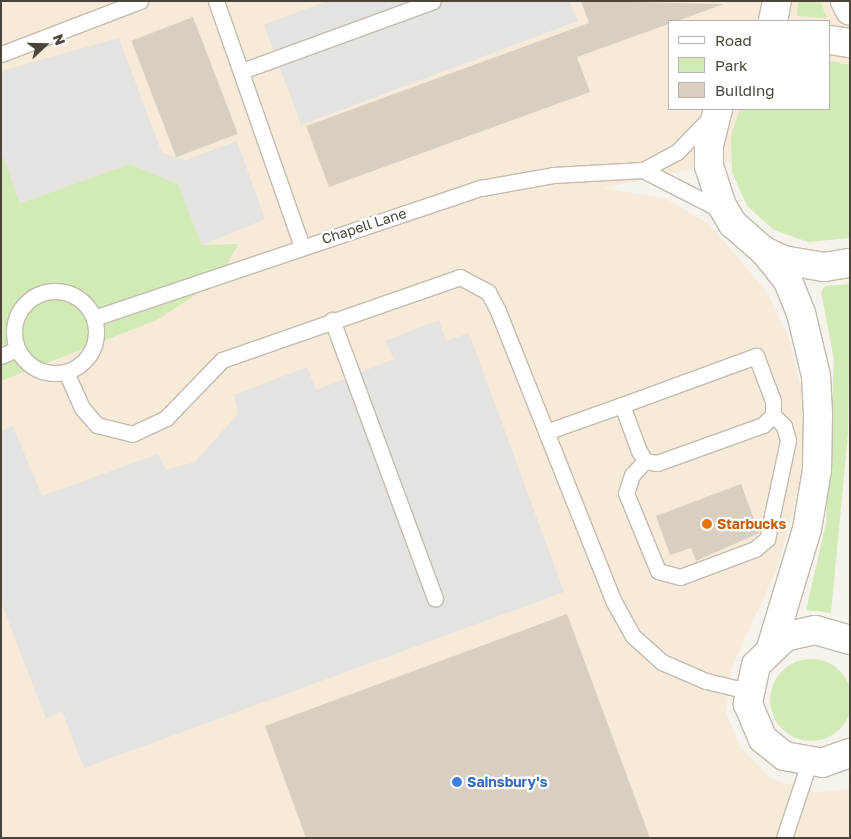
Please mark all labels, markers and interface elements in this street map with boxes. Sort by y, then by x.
north arrow [20,20,70,70]
legend [668,20,831,110]
text: N [50,31,69,47]
text: Road [715,31,752,49]
text: Park [715,56,747,74]
text: Building [715,81,775,99]
street label: Chapell Lane [320,204,408,248]
place label: Starbucks [717,516,786,532]
marker: Starbucks [701,518,713,530]
place label: Sainsbury's [467,774,547,790]
marker: Sainsbury's [451,776,463,788]

